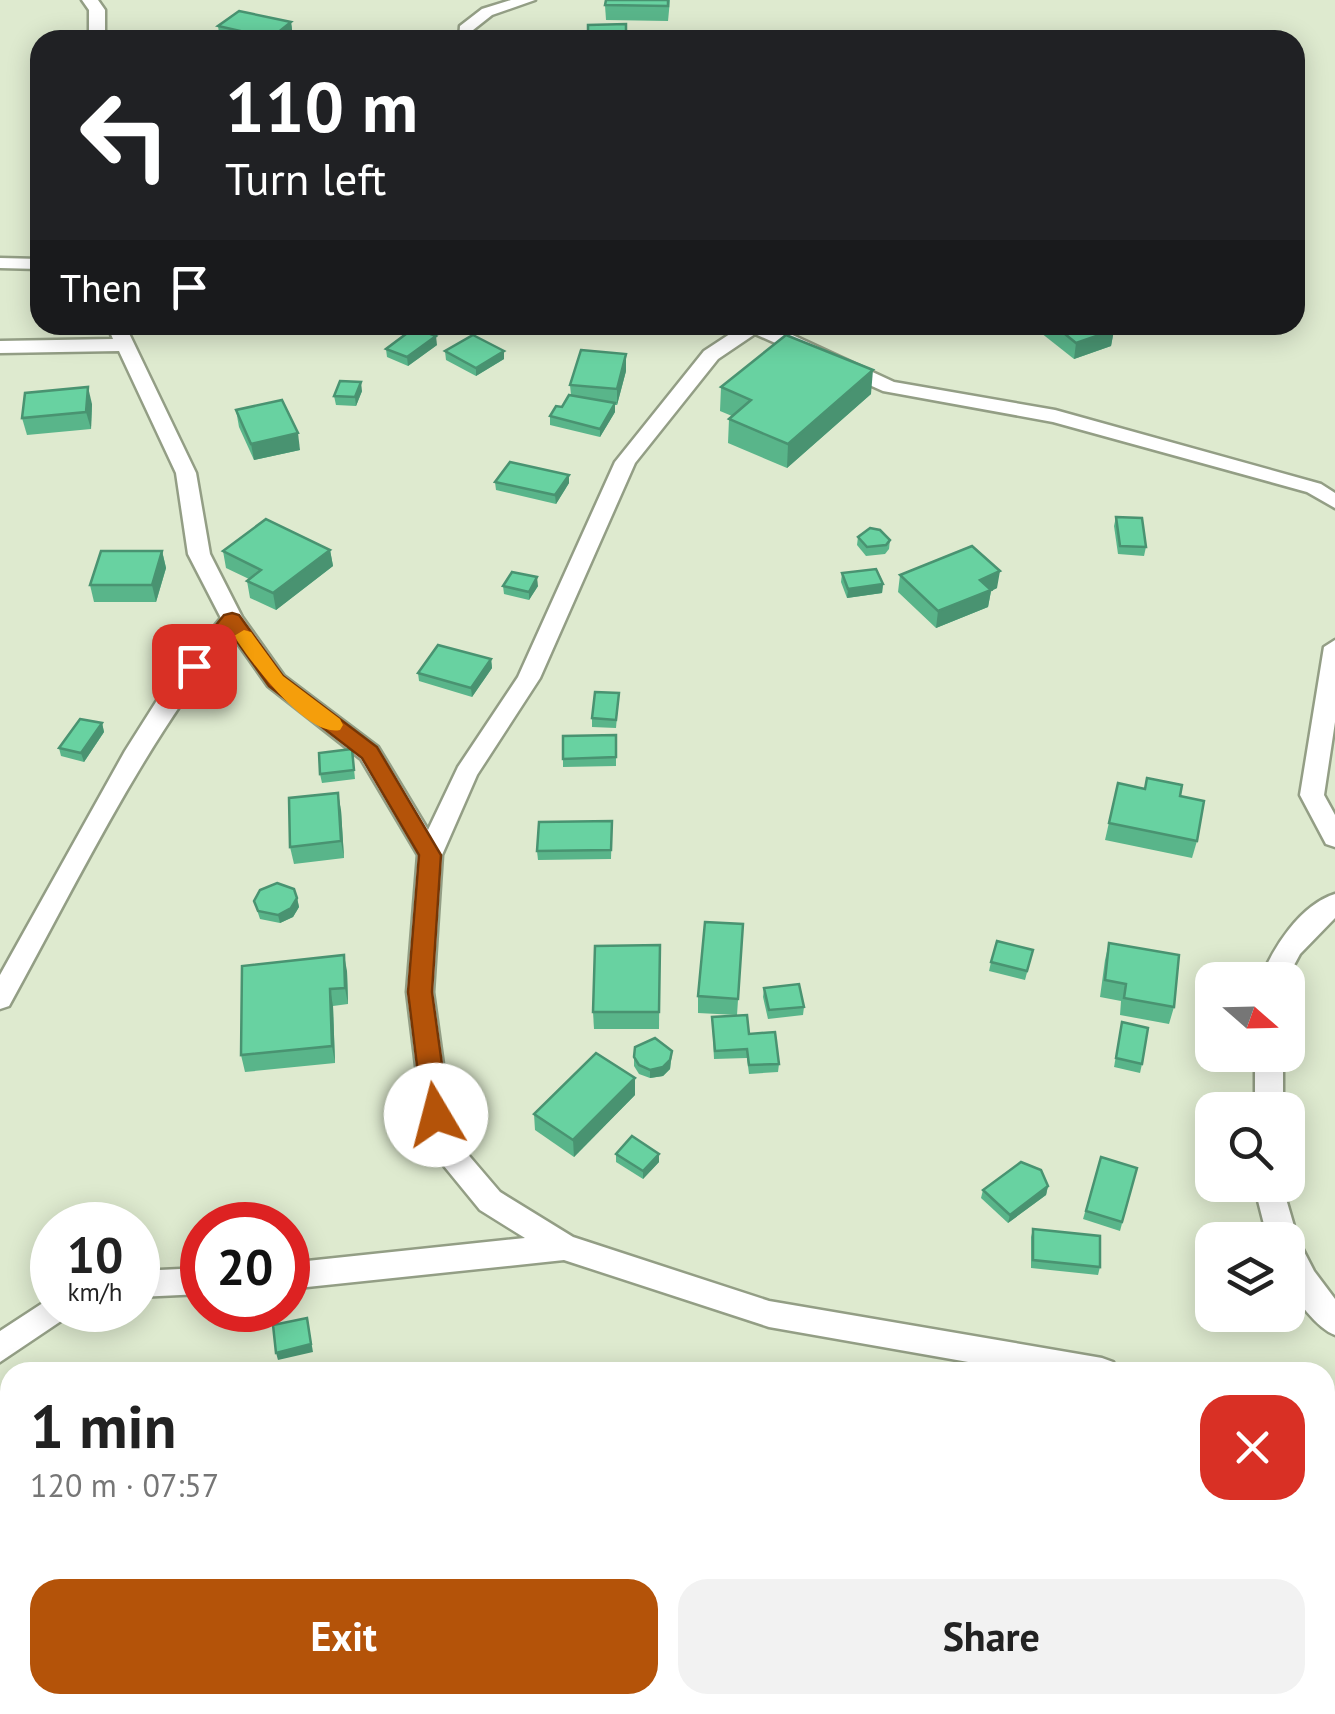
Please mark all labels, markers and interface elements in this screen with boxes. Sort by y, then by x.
text: 110 m [225,61,418,151]
icon: left [60,70,190,200]
text: Turn left [225,149,386,207]
icon: arrive [162,260,217,315]
text: Then [60,263,142,312]
pin [152,624,237,709]
icon: arrive [167,639,222,694]
north arrow [1195,962,1305,1072]
map controls [1195,962,1305,1332]
position arrow [384,1063,488,1167]
button: search [1195,1092,1305,1202]
speed limit sign: 20 [180,1202,310,1332]
text: 10 [67,1222,123,1287]
button: layers [1195,1222,1305,1332]
text: km/h [68,1276,122,1308]
text: 1 min [30,1387,176,1465]
button: close [1200,1395,1305,1500]
text: 120 m · 07:57 [30,1464,219,1506]
button: Exit [30,1579,658,1694]
button: Share [678,1579,1305,1694]

